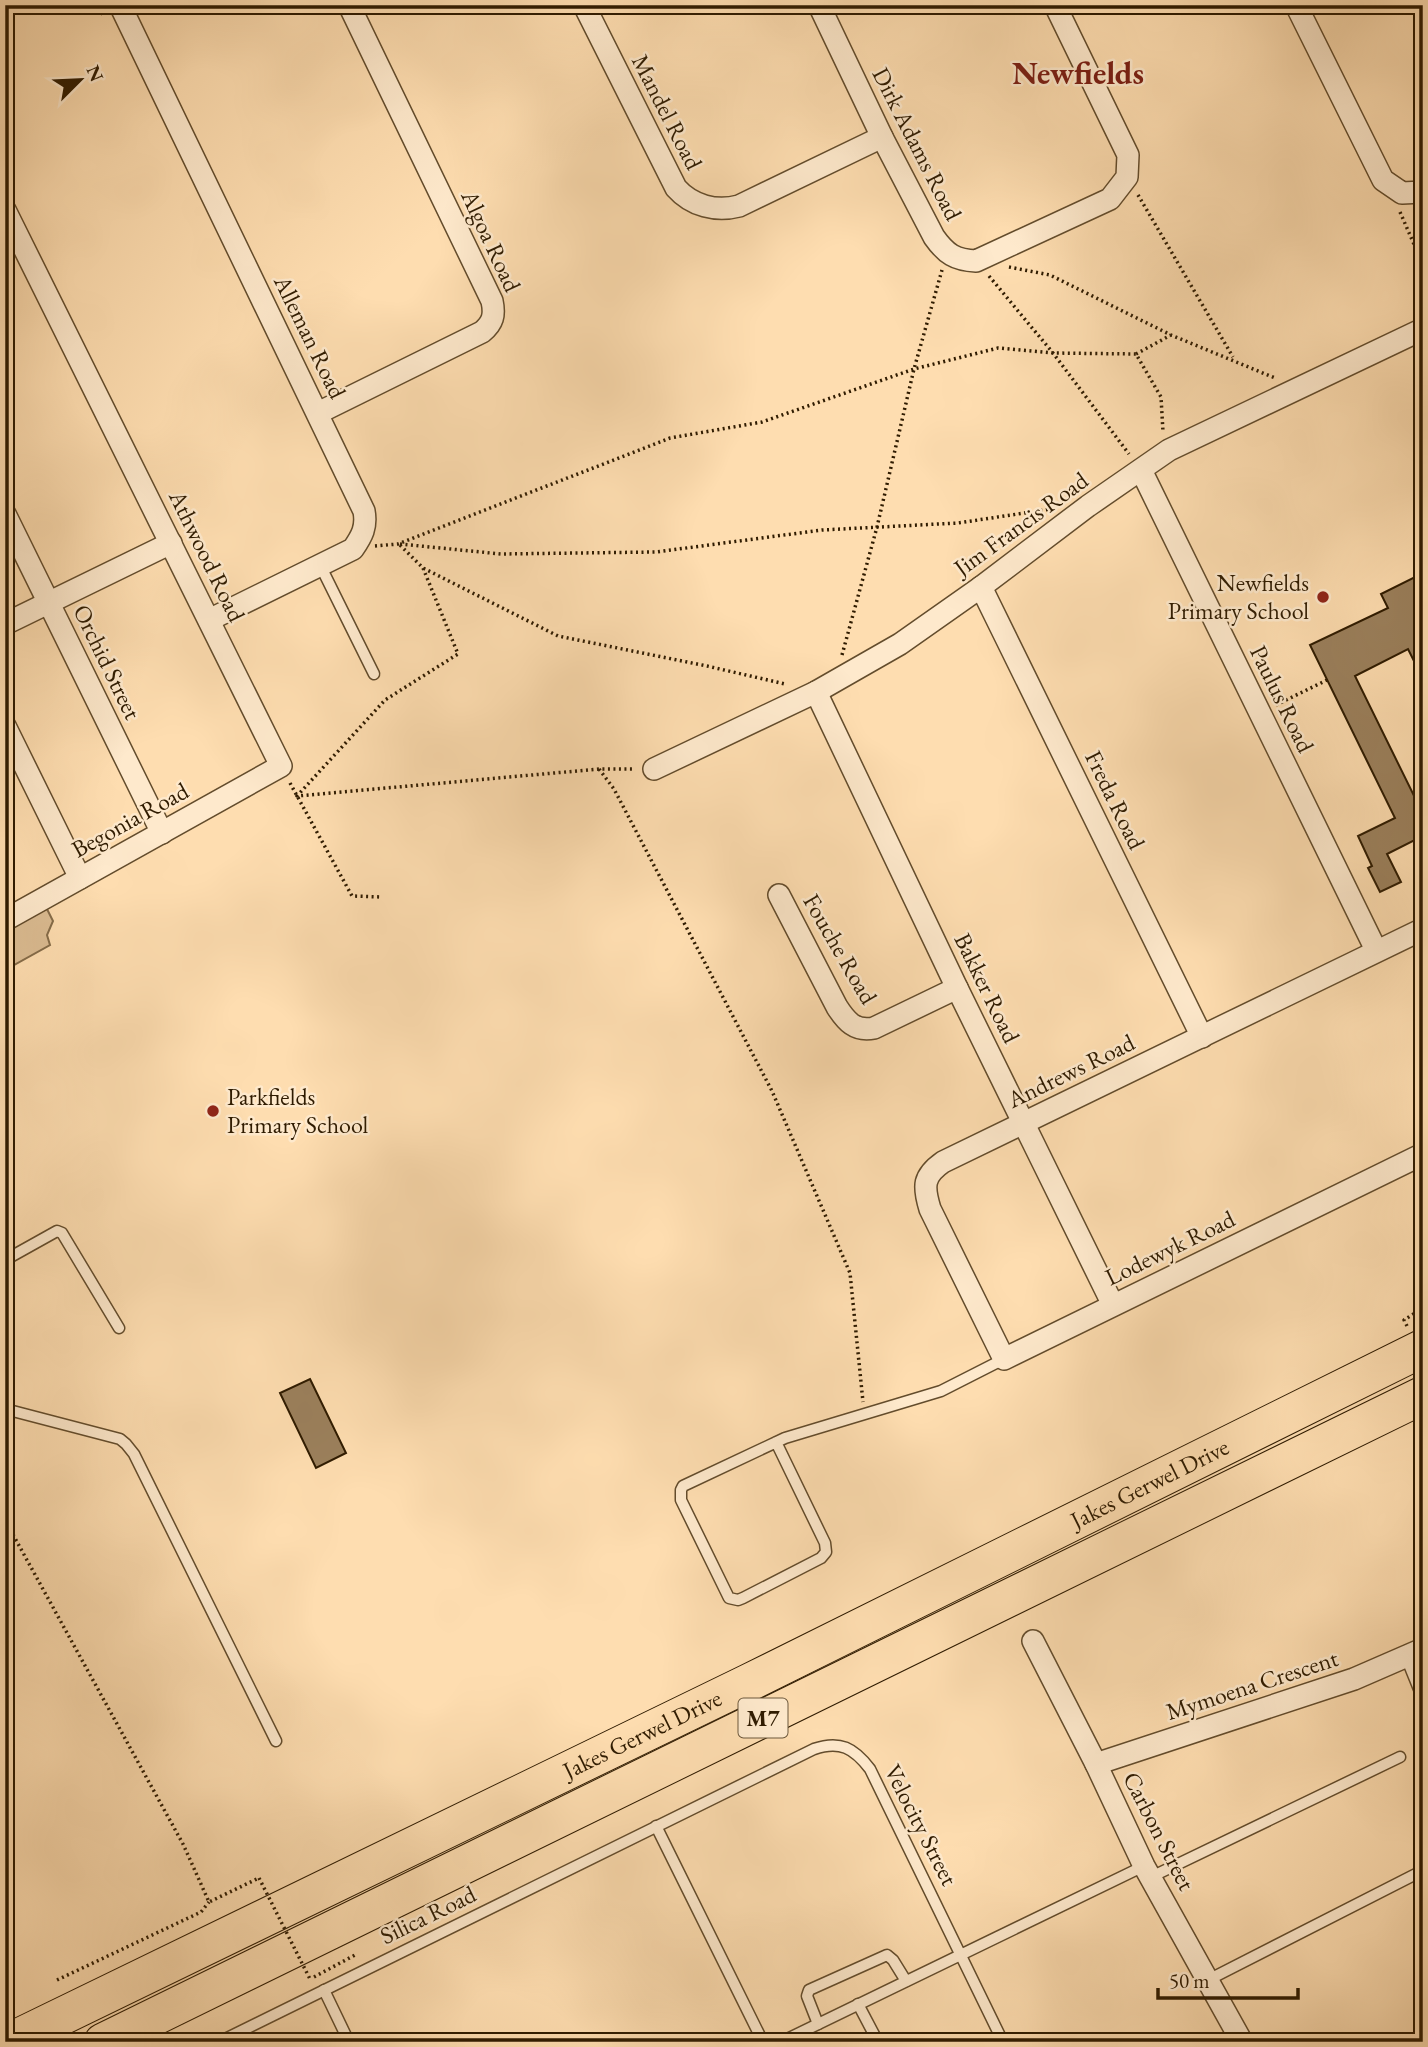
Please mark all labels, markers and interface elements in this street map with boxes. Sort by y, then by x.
north arrow [46,46,116,116]
street label: Mandel Road [625,49,710,176]
district label: Newfields [1012,52,1144,94]
text: N [81,61,110,86]
street label: Dirk Adams Road [866,62,970,226]
street label: Algoa Road [454,184,529,297]
street label: Alleman Road [267,269,354,404]
street label: Jim Francis Road [946,464,1095,584]
street label: Athwood Road [162,484,253,627]
place label: Newfields Primary School [1168,567,1309,626]
marker: Newfields Primary School [1315,589,1331,605]
street label: Orchid Street [66,599,149,725]
street label: Paulus Road [1243,640,1322,758]
street label: Freda Road [1078,745,1153,855]
street label: Begonia Road [66,774,194,864]
street label: Fouche Road [796,888,885,1010]
street label: Bakker Road [948,928,1028,1049]
street label: Andrews Road [1001,1026,1140,1115]
place label: Parkfields Primary School [227,1081,368,1140]
marker: Parkfields Primary School [205,1103,221,1119]
street label: Lodewyk Road [1100,1202,1241,1292]
street label: Jakes Gerwel Drive [1063,1431,1234,1536]
street label: Mymoena Crescent [1162,1642,1342,1727]
street label: Jakes Gerwel Drive [556,1682,727,1787]
road number: M7 [738,1698,788,1737]
street label: Velocity Street [878,1759,965,1891]
street label: Carbon Street [1116,1766,1203,1896]
street label: Silica Road [375,1878,481,1951]
scale bar [1158,1956,1298,2000]
text: 50 m [1169,1967,1210,1994]

